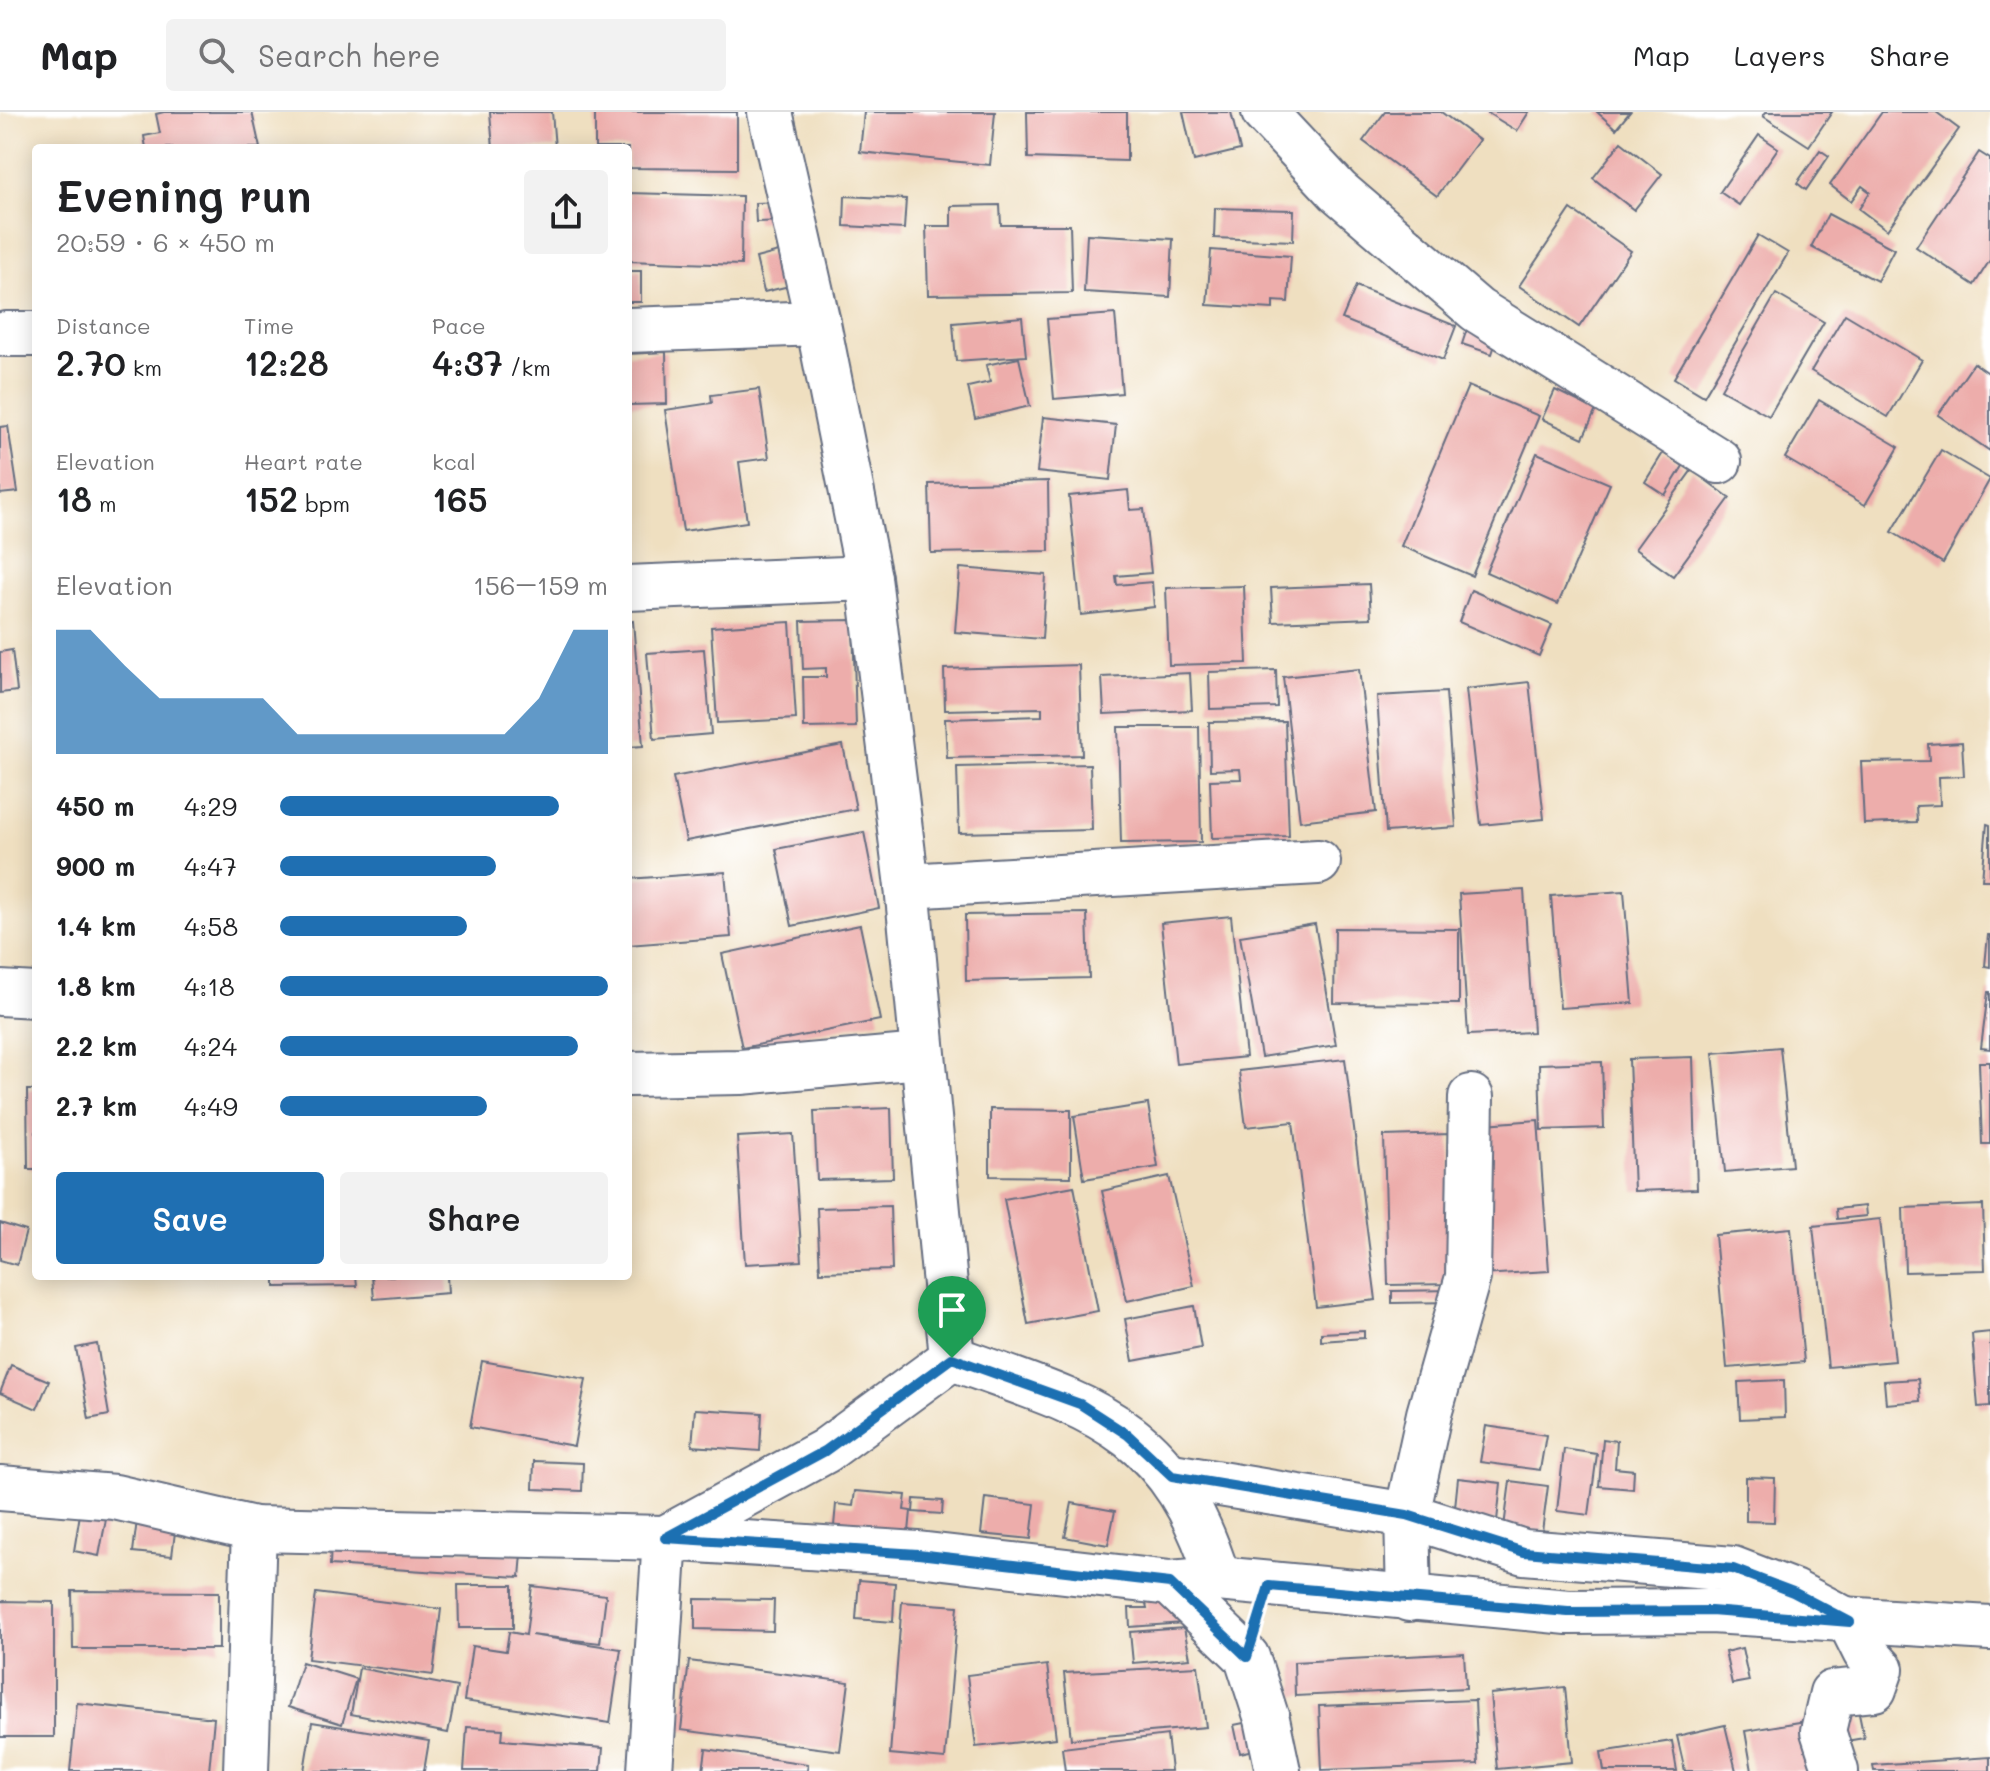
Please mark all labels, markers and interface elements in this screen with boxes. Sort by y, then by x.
search box [166,19,726,91]
text: Map [40,30,118,80]
icon: search [194,33,238,77]
text: Search here [258,35,441,75]
text: Map [1633,37,1690,73]
text: Layers [1734,37,1826,73]
text: Share [1870,37,1950,73]
text: Evening run [56,166,311,223]
button: share [524,170,608,254]
text: 20:59 · 6 × 450 m [56,225,275,259]
text: Distance [56,311,151,340]
text: Time [244,311,294,340]
text: Pace [432,311,486,340]
text: 2.70 [56,340,126,385]
text: 12:28 [244,340,329,385]
text: 4:37 [432,340,503,385]
text: km [126,353,162,382]
text: /km [503,353,551,382]
text: Elevation [56,447,155,476]
text: Heart rate [244,447,363,476]
text: kcal [432,447,476,476]
text: 18 [56,476,92,521]
text: 152 [244,476,298,521]
text: 165 [432,476,488,521]
text: m [92,489,117,518]
text: bpm [298,489,350,518]
text: Elevation [56,568,173,602]
text: 156–159 m [473,568,608,602]
text: 450 m [56,789,134,823]
text: 4:29 [184,789,237,823]
text: 900 m [56,849,135,883]
text: 4:47 [184,849,237,883]
text: 1.4 km [56,909,136,943]
text: 4:58 [184,909,238,943]
text: 1.8 km [56,969,136,1003]
text: 4:18 [184,969,235,1003]
text: 2.2 km [56,1029,137,1063]
text: 4:24 [184,1029,237,1063]
text: 2.7 km [56,1089,137,1123]
text: 4:49 [184,1089,238,1123]
button: Save [56,1172,324,1264]
button: Share [340,1172,608,1264]
pin [918,1276,986,1358]
icon: arrive [930,1288,974,1332]

